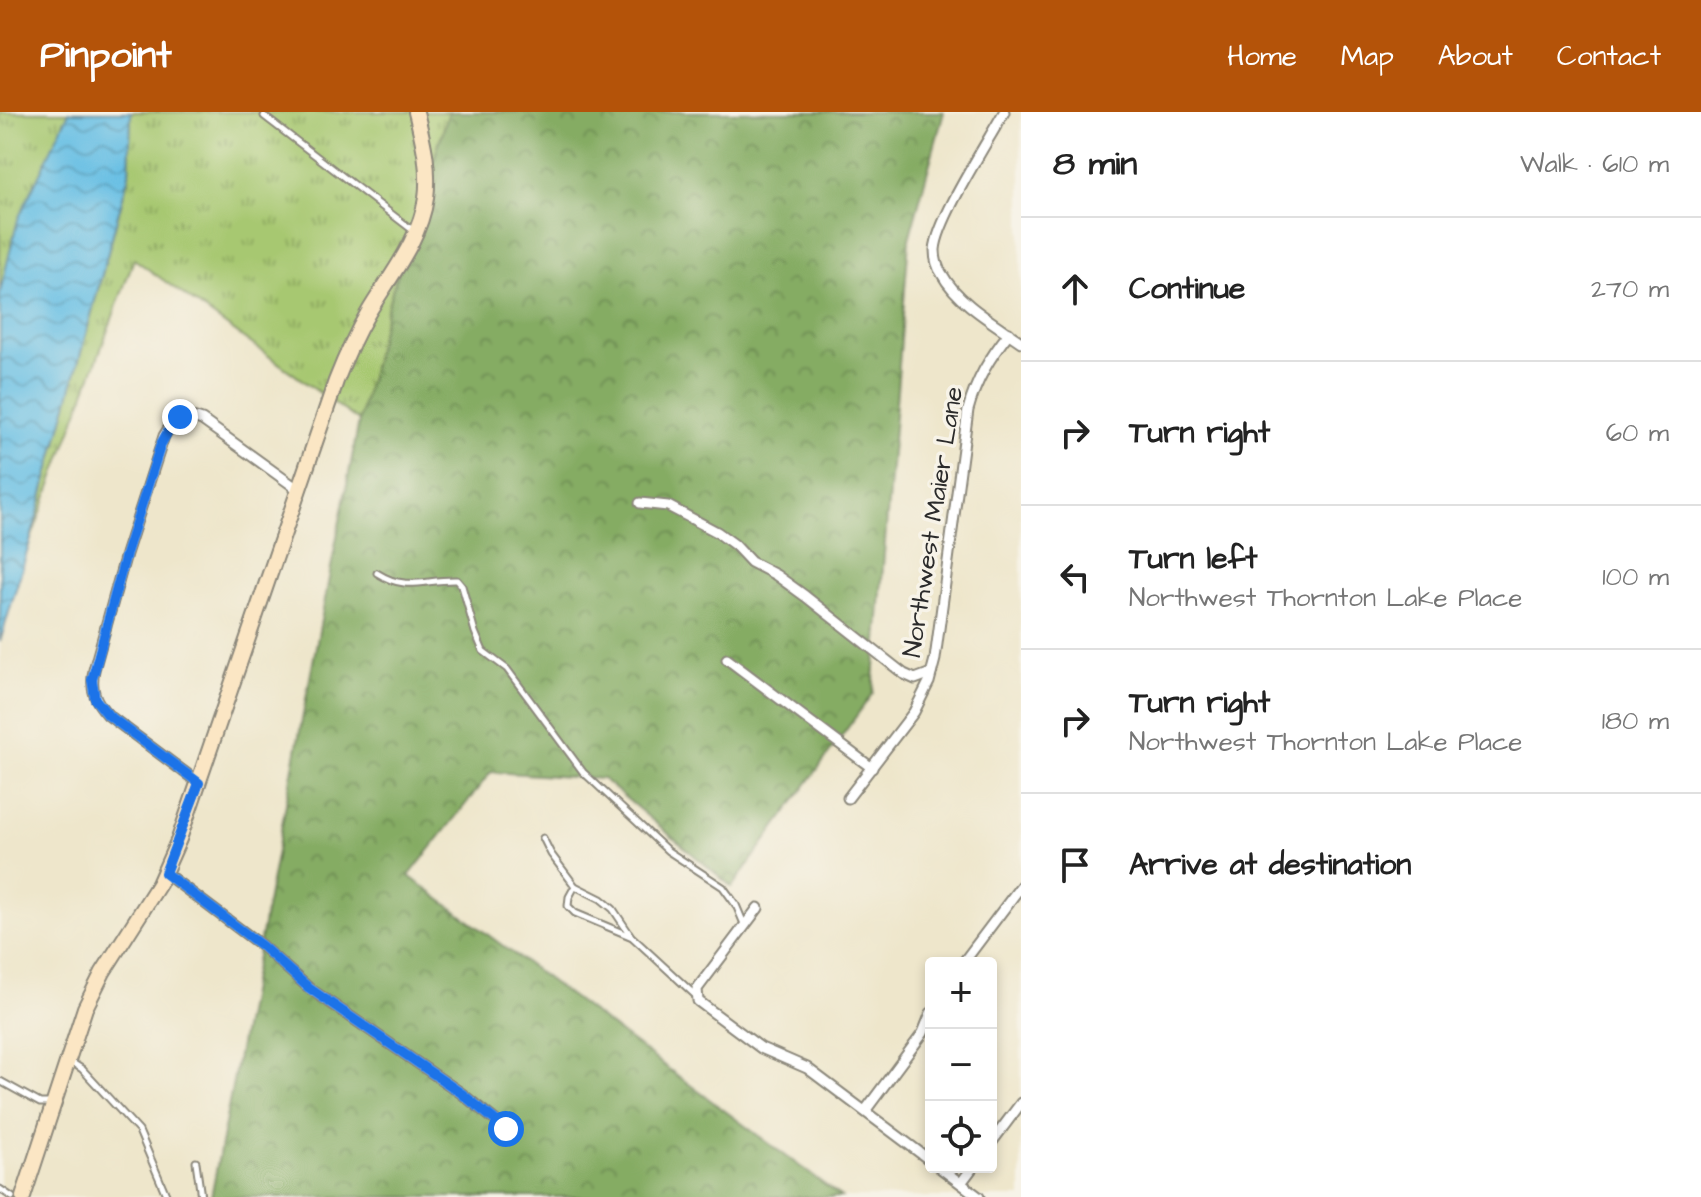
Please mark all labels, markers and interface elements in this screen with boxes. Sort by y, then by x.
text: Pinpoint [40,30,172,82]
text: Home [1227,37,1297,76]
text: Map [1341,37,1394,76]
text: About [1438,37,1513,76]
text: Contact [1557,37,1661,76]
text: 8 min [1053,140,1137,188]
text: Walk · 610 m [1520,146,1669,182]
icon: ahead [1053,267,1097,311]
text: Continue [1129,268,1245,310]
text: 270 m [1591,271,1669,307]
street label: Northwest Maier Lane [894,384,972,660]
route end [162,399,198,435]
icon: right [1053,411,1097,455]
text: Turn right [1129,412,1270,454]
text: 60 m [1606,415,1669,451]
text: Turn left [1129,538,1257,580]
icon: left [1053,555,1097,599]
text: 100 m [1602,559,1669,595]
text: Northwest Thornton Lake Place [1129,580,1522,616]
text: Turn right [1129,682,1270,724]
icon: right [1053,699,1097,743]
text: 180 m [1602,703,1669,739]
text: Northwest Thornton Lake Place [1129,724,1522,760]
icon: arrive [1053,843,1097,887]
text: Arrive at destination [1129,844,1411,886]
map controls [925,957,997,1173]
button: + [925,957,997,1029]
button: − [925,1029,997,1101]
button: locate [925,1101,997,1173]
route start [488,1111,524,1147]

